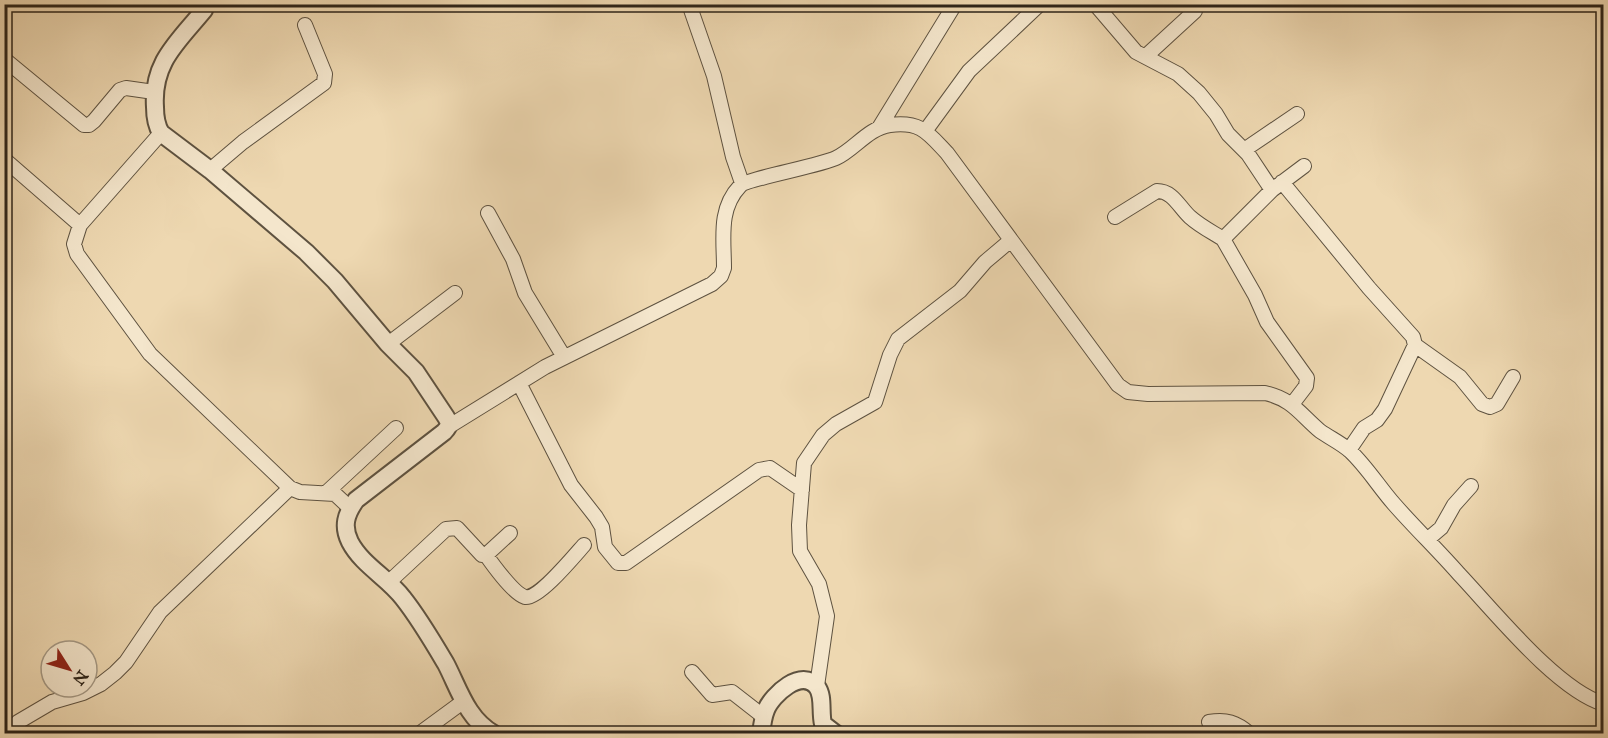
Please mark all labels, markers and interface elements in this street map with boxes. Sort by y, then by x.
north arrow [39,639,99,699]
text: N [69,667,92,689]

